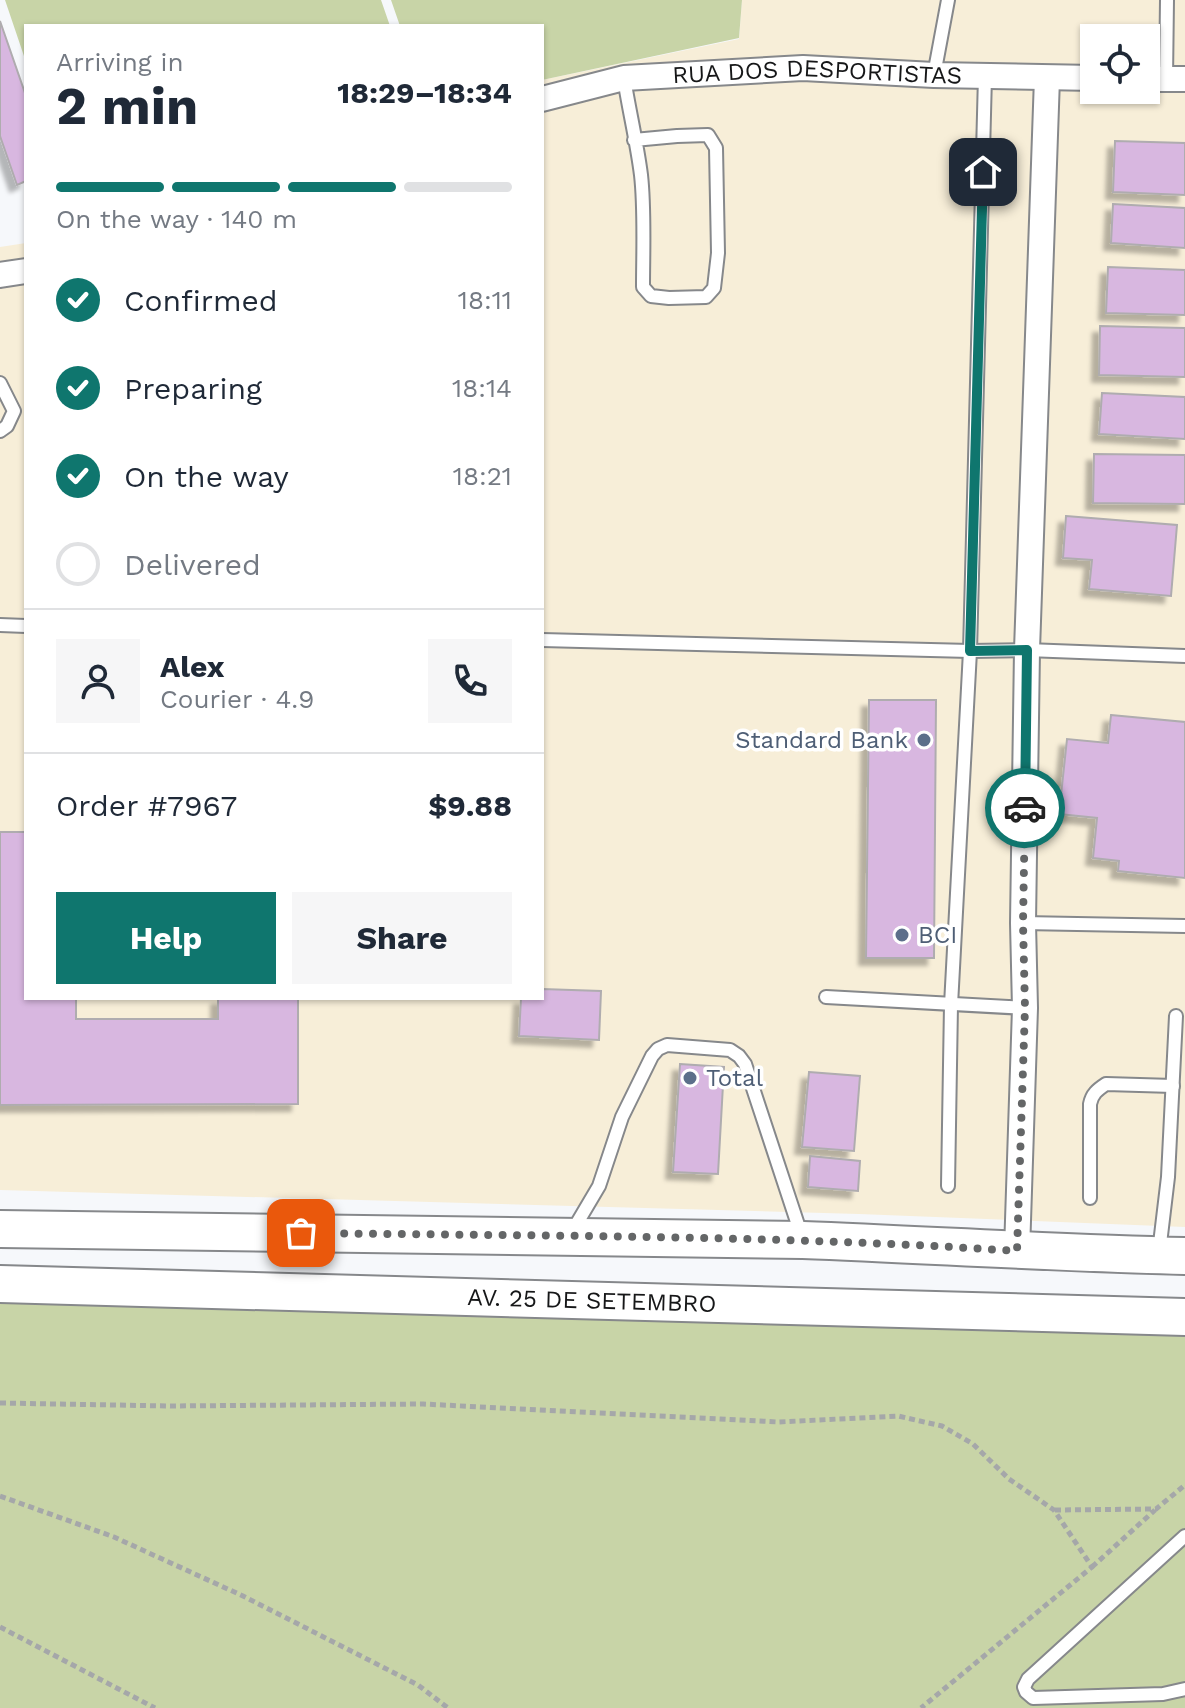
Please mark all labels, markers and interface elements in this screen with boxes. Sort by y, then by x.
map controls [1080,24,1160,104]
button: locate [1080,24,1160,104]
text: Arriving in [56,47,184,77]
street label: RUA DOS DESPORTISTAS [671,54,962,90]
text: 18:29–18:34 [337,75,512,110]
text: 2 min [56,76,198,137]
pin [949,138,1017,206]
icon: home [961,150,1005,194]
text: On the way · 140 m [56,204,297,234]
icon: check [56,278,100,322]
text: Confirmed [124,283,278,318]
text: 18:11 [458,285,512,315]
icon: check [56,366,100,410]
text: Preparing [124,371,262,406]
text: 18:14 [452,373,512,403]
icon: check [56,454,100,498]
text: On the way [124,459,289,494]
text: 18:21 [453,461,512,491]
text: Delivered [124,547,261,582]
button: person [56,639,140,723]
button: phone [428,639,512,723]
text: Alex [160,649,224,684]
text: Courier · 4.9 [160,684,314,714]
place label: Standard Bank [735,726,908,754]
marker: Standard Bank [915,731,933,749]
courier [985,768,1065,848]
icon: car [1003,786,1047,830]
text: Order #7967 [56,788,237,823]
text: $9.88 [428,788,512,823]
button: Help [56,892,276,984]
button: Share [292,892,512,984]
place label: BCI [918,921,957,949]
marker: BCI [893,926,911,944]
place label: Total [706,1064,764,1092]
marker: Total [681,1069,699,1087]
pin [267,1199,335,1267]
icon: bag [279,1211,323,1255]
street label: AV. 25 DE SETEMBRO [467,1283,717,1318]

